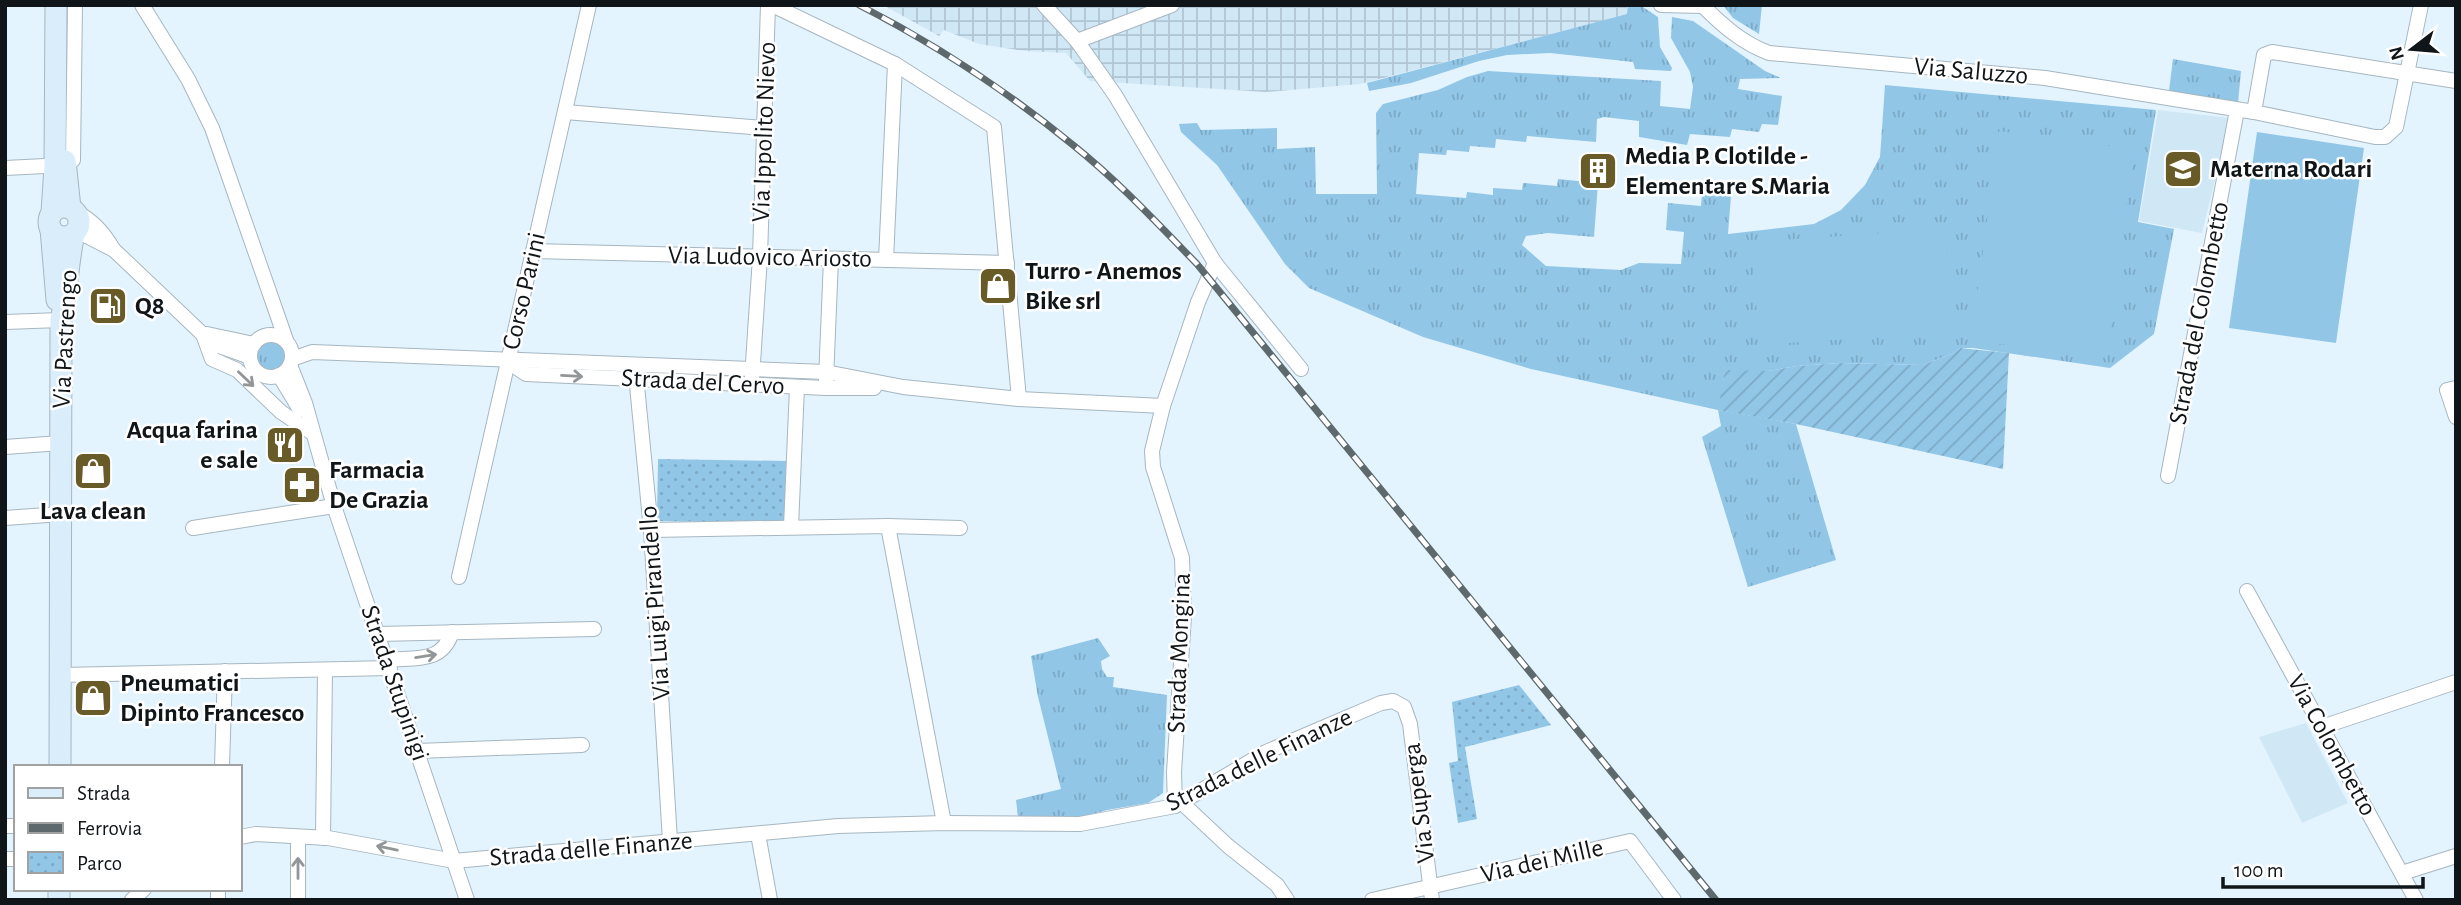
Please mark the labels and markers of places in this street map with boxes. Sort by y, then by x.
place label: Media P. Clotilde - Elementare S.Maria [1625,143,1830,199]
school or university icon: Materna Rodari [2162,148,2204,190]
building icon: Media P. Clotilde - Elementare S.Maria [1577,150,1619,192]
place label: Materna Rodari [2210,156,2372,182]
place label: Turro - Anemos Bike srl [1025,258,1182,314]
shop icon: Turro - Anemos Bike srl [977,265,1019,307]
fuel station icon: Q8 [87,285,129,327]
place label: Q8 [135,293,165,319]
place label: Acqua farina e sale [126,417,258,473]
restaurant icon: Acqua farina e sale [264,424,306,466]
shop icon: Lava clean [72,450,114,492]
place label: Farmacia De Grazia [329,457,429,513]
pharmacy icon: Farmacia De Grazia [281,464,323,506]
place label: Lava clean [40,498,146,524]
place label: Pneumatici Dipinto Francesco [120,670,304,726]
shop icon: Pneumatici Dipinto Francesco [72,677,114,719]

